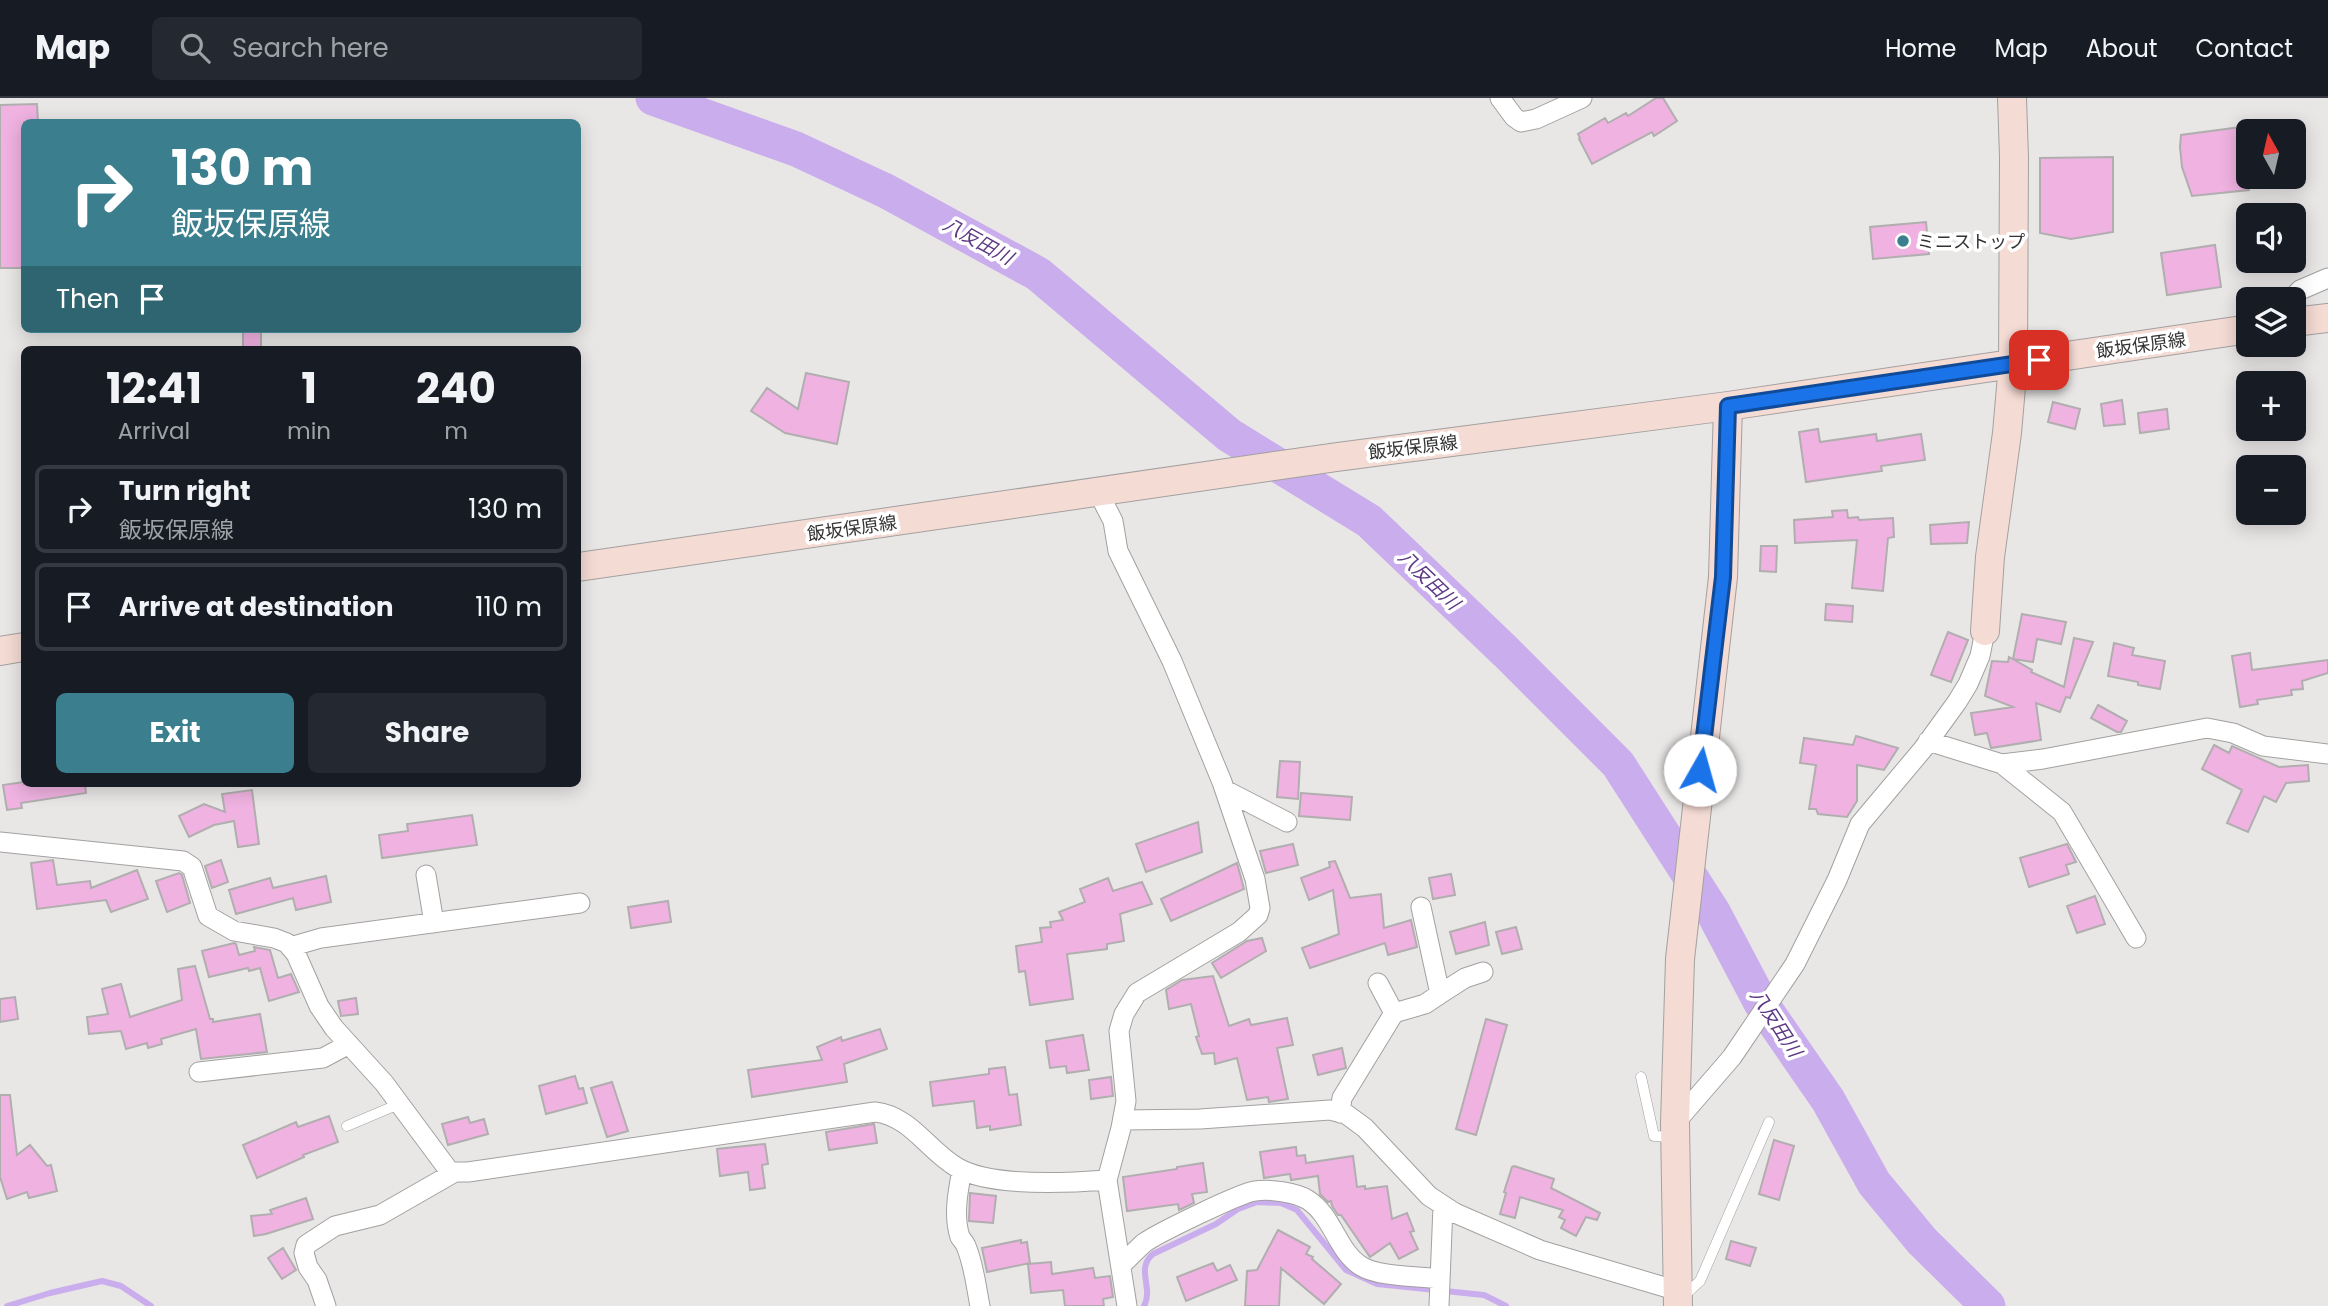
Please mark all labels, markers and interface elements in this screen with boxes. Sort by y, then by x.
search box [152,17,642,80]
text: Map [35,24,110,71]
icon: search [176,29,214,67]
text: Search here [232,30,389,66]
text: Home [1885,32,1957,65]
text: Map [1995,32,2048,65]
text: About [2086,32,2157,65]
text: Contact [2195,32,2293,65]
north arrow [2236,119,2306,189]
map controls [2236,119,2306,525]
text: 130 m [171,134,313,202]
icon: right [56,147,147,238]
text: 飯坂保原線 [171,201,331,246]
button: sound [2236,203,2306,273]
water label: 八反田川 [938,211,1020,272]
place label: ミニストップ [1917,229,2025,254]
marker: ミニストップ [1895,233,1911,249]
icon: arrive [133,280,171,318]
text: Then [56,281,119,317]
button: layers [2236,287,2306,357]
street label: 飯坂保原線 [2095,326,2187,364]
pin [2009,330,2069,390]
icon: arrive [2020,341,2058,379]
text: 12:41 [106,359,202,418]
text: 1 [301,359,317,418]
text: 240 [416,359,496,418]
button: + [2236,371,2306,441]
text: Arrival [118,415,190,447]
text: min [287,415,331,447]
text: m [444,415,468,447]
street label: 飯坂保原線 [1367,429,1459,465]
button: − [2236,455,2306,525]
text: Turn right [119,473,251,509]
icon: right [60,490,98,528]
text: 130 m [468,491,542,527]
street label: 飯坂保原線 [806,509,898,547]
text: 飯坂保原線 [119,514,234,546]
water label: 八反田川 [1392,544,1467,617]
icon: arrive [60,588,98,626]
text: Arrive at destination [119,589,394,625]
text: 110 m [475,589,542,625]
button: Exit [56,693,294,773]
button: Share [308,693,546,773]
position arrow [1663,733,1737,807]
water label: 八反田川 [1744,984,1809,1064]

